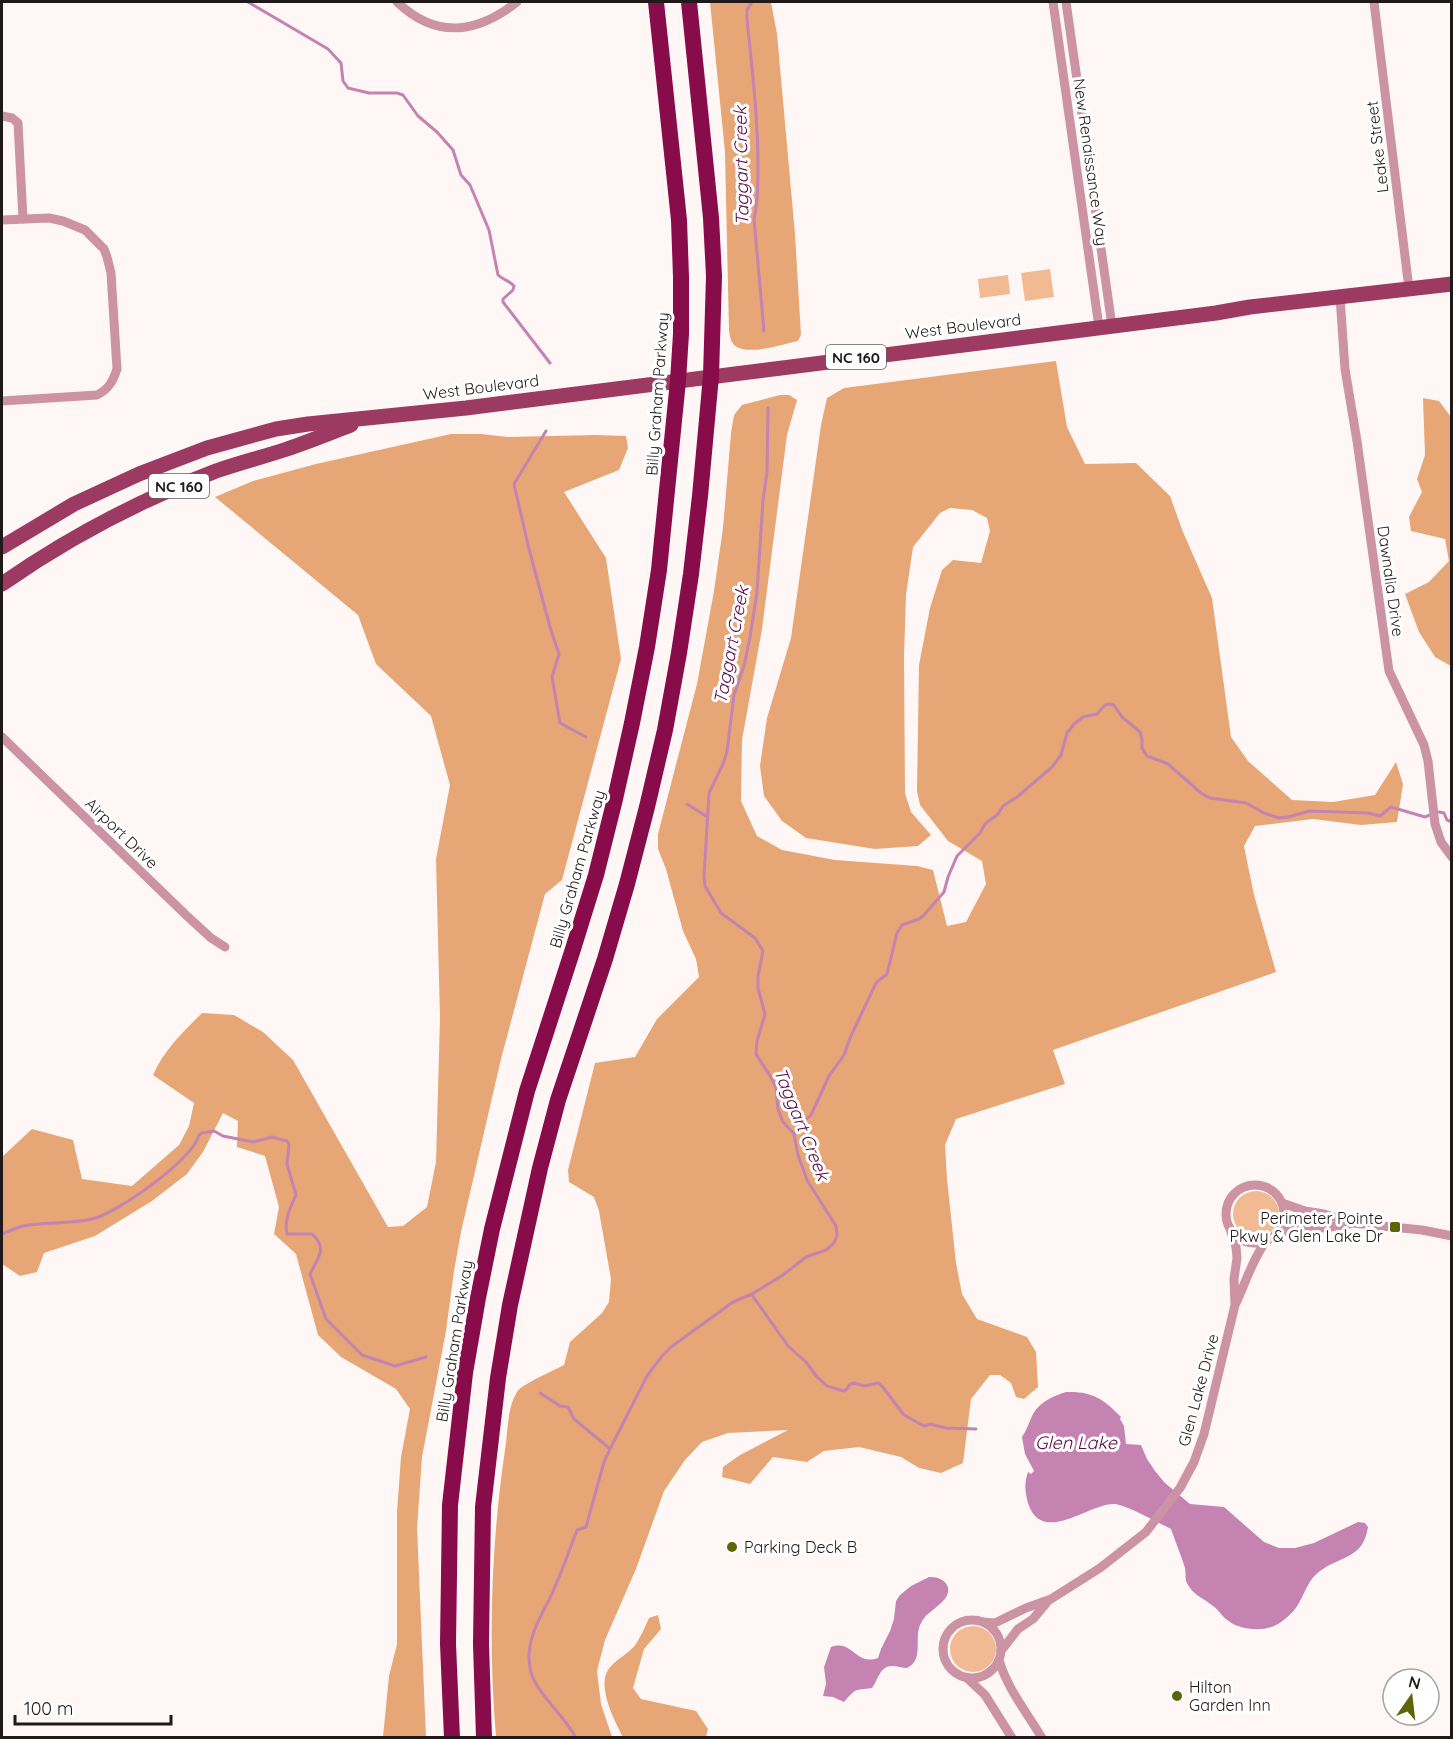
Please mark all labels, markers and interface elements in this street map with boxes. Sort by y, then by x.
street label: New Renaissance Way [1069,77,1113,247]
street label: Leake Street [1361,100,1393,194]
water label: Taggart Creek [728,105,754,226]
street label: West Boulevard [904,309,1022,343]
street label: Billy Graham Parkway [641,312,673,476]
road number: NC 160 [826,345,886,369]
street label: West Boulevard [422,370,540,404]
road number: NC 160 [149,474,209,498]
street label: Dawnalia Drive [1373,524,1409,638]
water label: Taggart Creek [708,583,754,706]
street label: Billy Graham Parkway [545,788,609,950]
street label: Airport Drive [81,793,163,873]
water label: Taggart Creek [769,1064,836,1185]
place label: Perimeter Pointe Pkwy & Glen Lake Dr [1229,1208,1383,1246]
marker: Perimeter Pointe Pkwy & Glen Lake Dr [1388,1220,1402,1234]
street label: Billy Graham Parkway [431,1259,477,1423]
street label: Glen Lake Drive [1173,1332,1223,1448]
water label: Glen Lake [1035,1431,1118,1454]
place label: Parking Deck B [744,1537,857,1557]
marker: Parking Deck B [725,1540,739,1554]
north arrow [1381,1667,1441,1727]
text: N [1407,1671,1423,1694]
place label: Hilton Garden Inn [1189,1677,1271,1715]
scale bar [15,1688,171,1726]
marker: Hilton Garden Inn [1170,1689,1184,1703]
text: 100 m [24,1697,73,1720]

